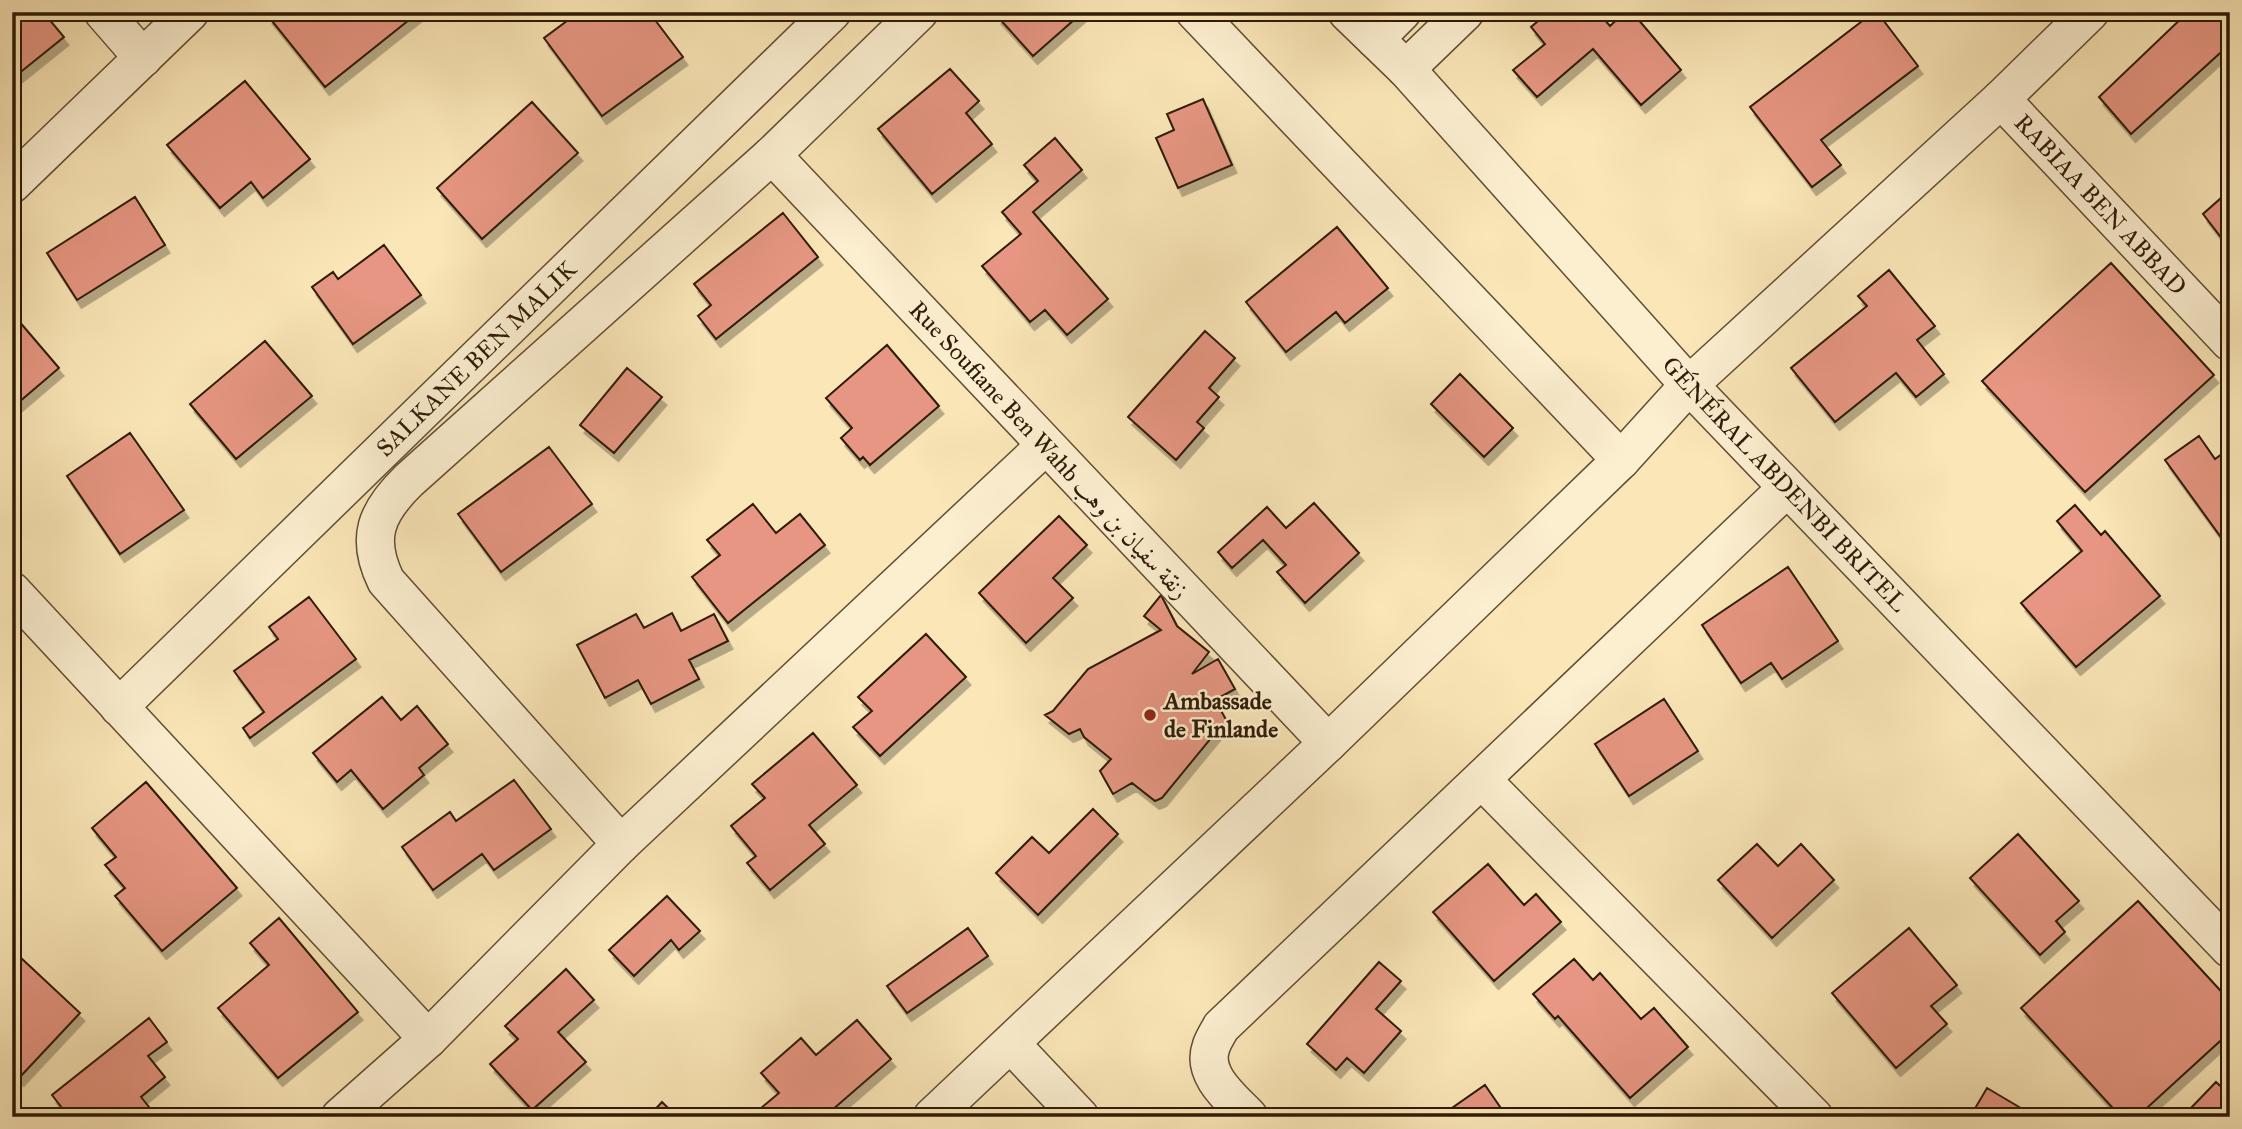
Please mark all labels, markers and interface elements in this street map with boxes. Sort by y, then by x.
street label: RABIAA BEN ABBAD [2008,108,2193,301]
street label: SALKANE BEN MALIK [370,254,583,463]
street label: Rue Soufiane Ben Wahb زنقة سفيان بن وهب [902,295,1195,606]
street label: GÉNÉRAL ABDENBI BRITEL [1656,350,1914,618]
place label: Ambassade de Finlande [1162,686,1278,744]
marker: Ambassade de Finlande [1142,707,1158,723]

